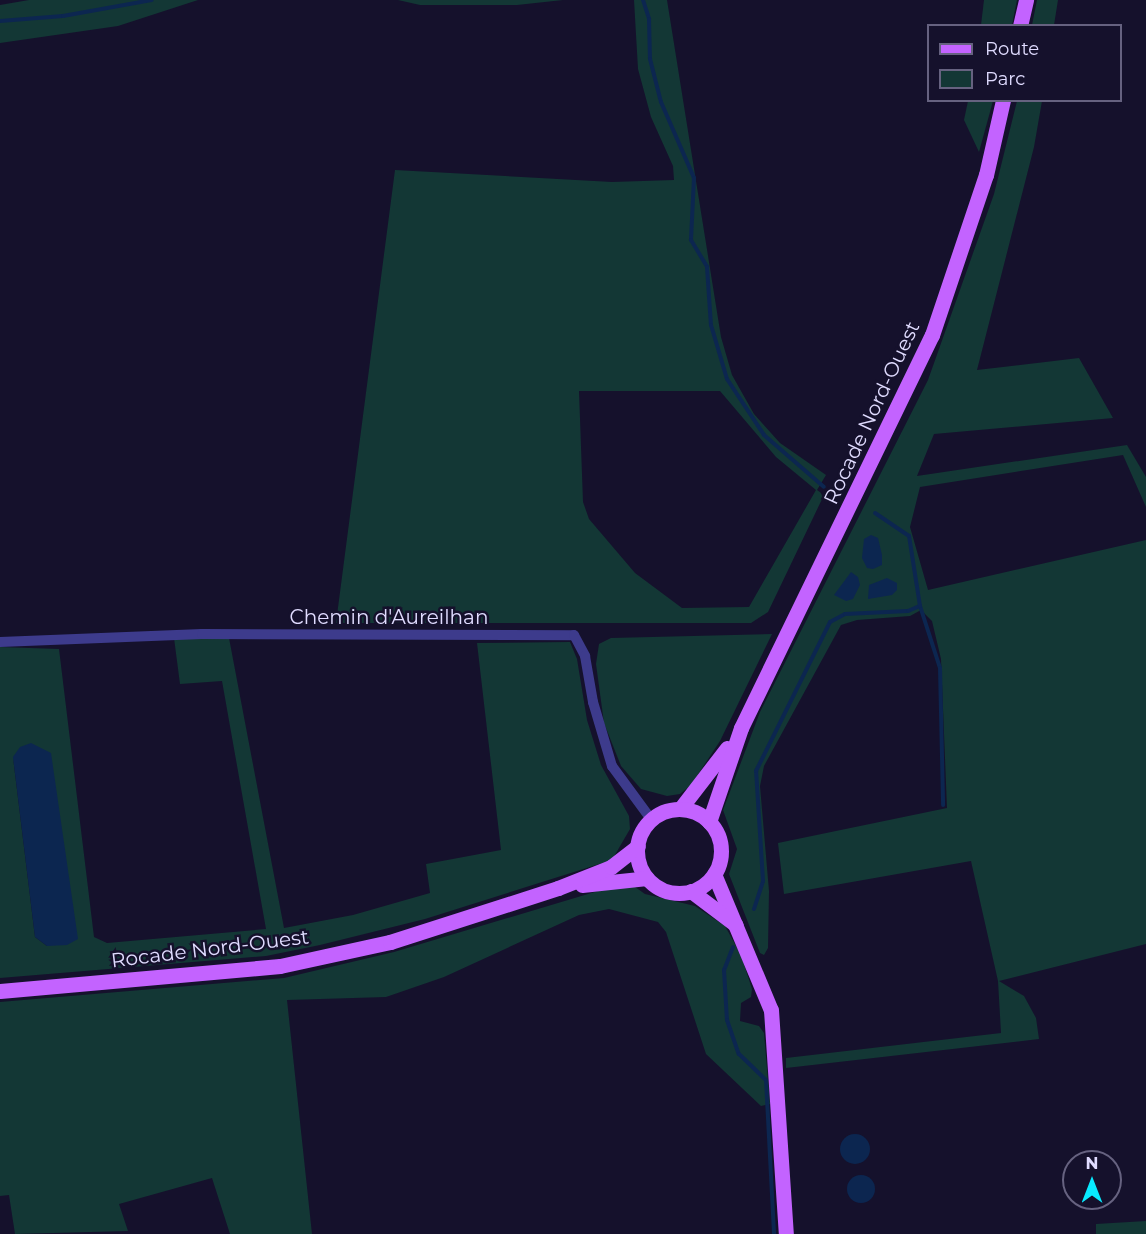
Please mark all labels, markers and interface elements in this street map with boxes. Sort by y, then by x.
legend [927,24,1122,102]
text: Route [985,38,1039,60]
text: Parc [985,68,1025,90]
street label: Rocade Nord-Ouest [819,318,925,508]
street label: Chemin d'Aureilhan [290,605,488,629]
street label: Rocade Nord-Ouest [110,925,310,973]
north arrow [1062,1150,1122,1210]
text: N [1086,1154,1098,1173]

